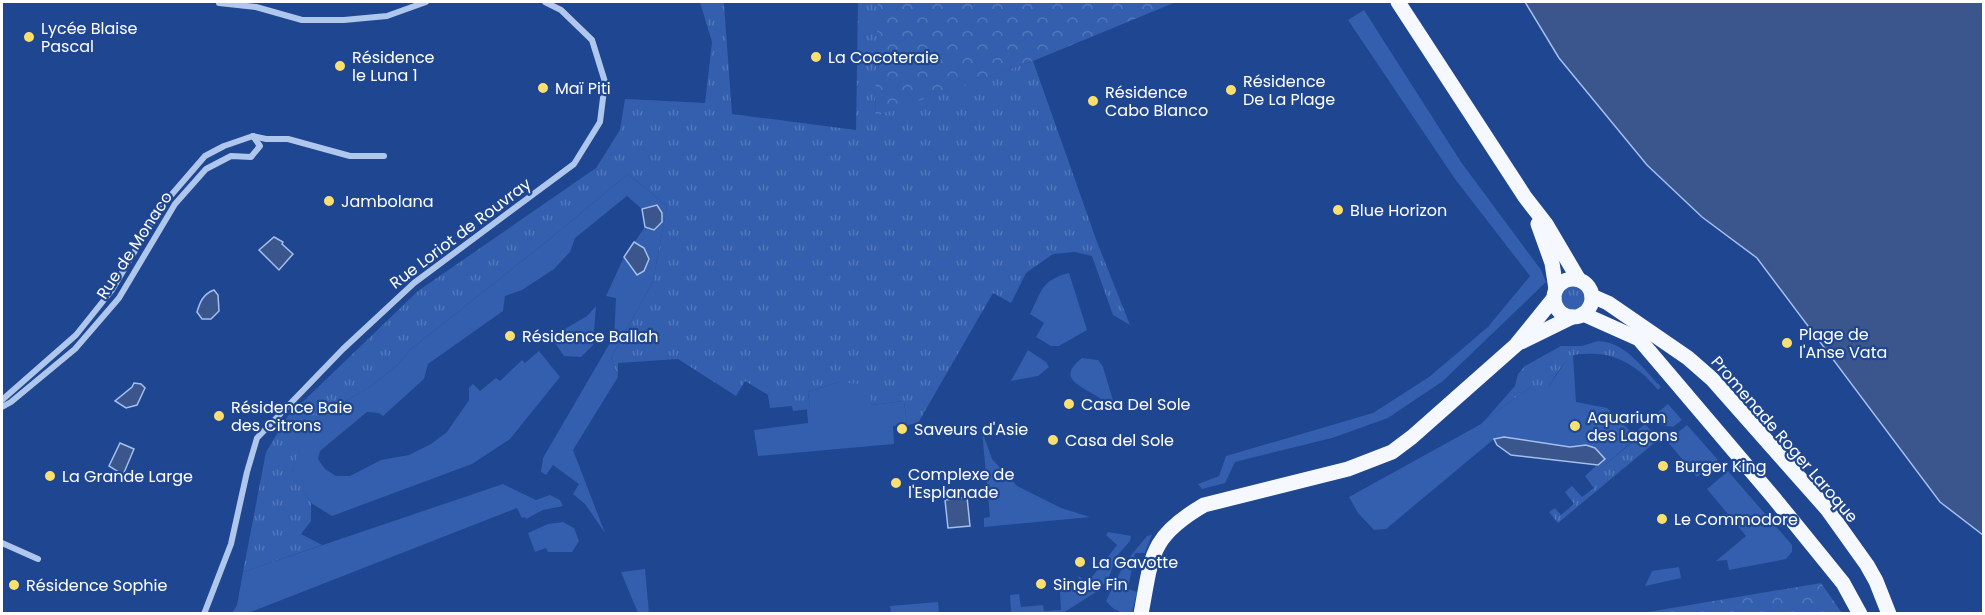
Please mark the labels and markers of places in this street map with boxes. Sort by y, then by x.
place label: Lycée Blaise Pascal [41,17,138,58]
marker: Lycée Blaise Pascal [22,30,36,44]
place label: Résidence le Luna 1 [352,46,435,87]
place label: La Cocoteraie [828,46,939,69]
marker: La Cocoteraie [809,50,823,64]
marker: Résidence le Luna 1 [333,59,347,73]
place label: Résidence De La Plage [1243,70,1335,111]
place label: Maï Piti [555,77,611,100]
marker: Maï Piti [536,81,550,95]
place label: Résidence Cabo Blanco [1105,81,1208,122]
marker: Résidence De La Plage [1224,83,1238,97]
marker: Résidence Cabo Blanco [1086,94,1100,108]
place label: Jambolana [341,190,434,213]
marker: Jambolana [322,194,336,208]
place label: Blue Horizon [1350,199,1447,222]
marker: Blue Horizon [1331,203,1345,217]
place label: Plage de l'Anse Vata [1799,323,1887,364]
place label: Résidence Ballah [522,325,658,348]
marker: Résidence Ballah [503,329,517,343]
marker: Plage de l'Anse Vata [1780,336,1794,350]
place label: Casa Del Sole [1081,393,1191,416]
place label: Résidence Baie des Citrons [231,396,352,437]
marker: Casa Del Sole [1062,397,1076,411]
place label: Aquarium des Lagons [1587,406,1678,447]
marker: Résidence Baie des Citrons [212,409,226,423]
place label: Saveurs d'Asie [914,418,1028,441]
marker: Aquarium des Lagons [1568,419,1582,433]
marker: Saveurs d'Asie [895,422,909,436]
place label: Casa del Sole [1065,429,1174,452]
marker: Casa del Sole [1046,433,1060,447]
place label: Burger King [1675,455,1767,478]
marker: Burger King [1656,459,1670,473]
place label: Complexe de l'Esplanade [908,463,1014,504]
place label: La Grande Large [62,465,193,488]
marker: La Grande Large [43,469,57,483]
marker: Complexe de l'Esplanade [889,476,903,490]
place label: Le Commodore [1674,508,1798,531]
marker: Le Commodore [1655,512,1669,526]
place label: La Gavotte [1092,551,1178,574]
marker: La Gavotte [1073,555,1087,569]
place label: Single Fin [1053,573,1128,596]
place label: Résidence Sophie [26,574,167,597]
marker: Single Fin [1034,577,1048,591]
marker: Résidence Sophie [7,578,21,592]

